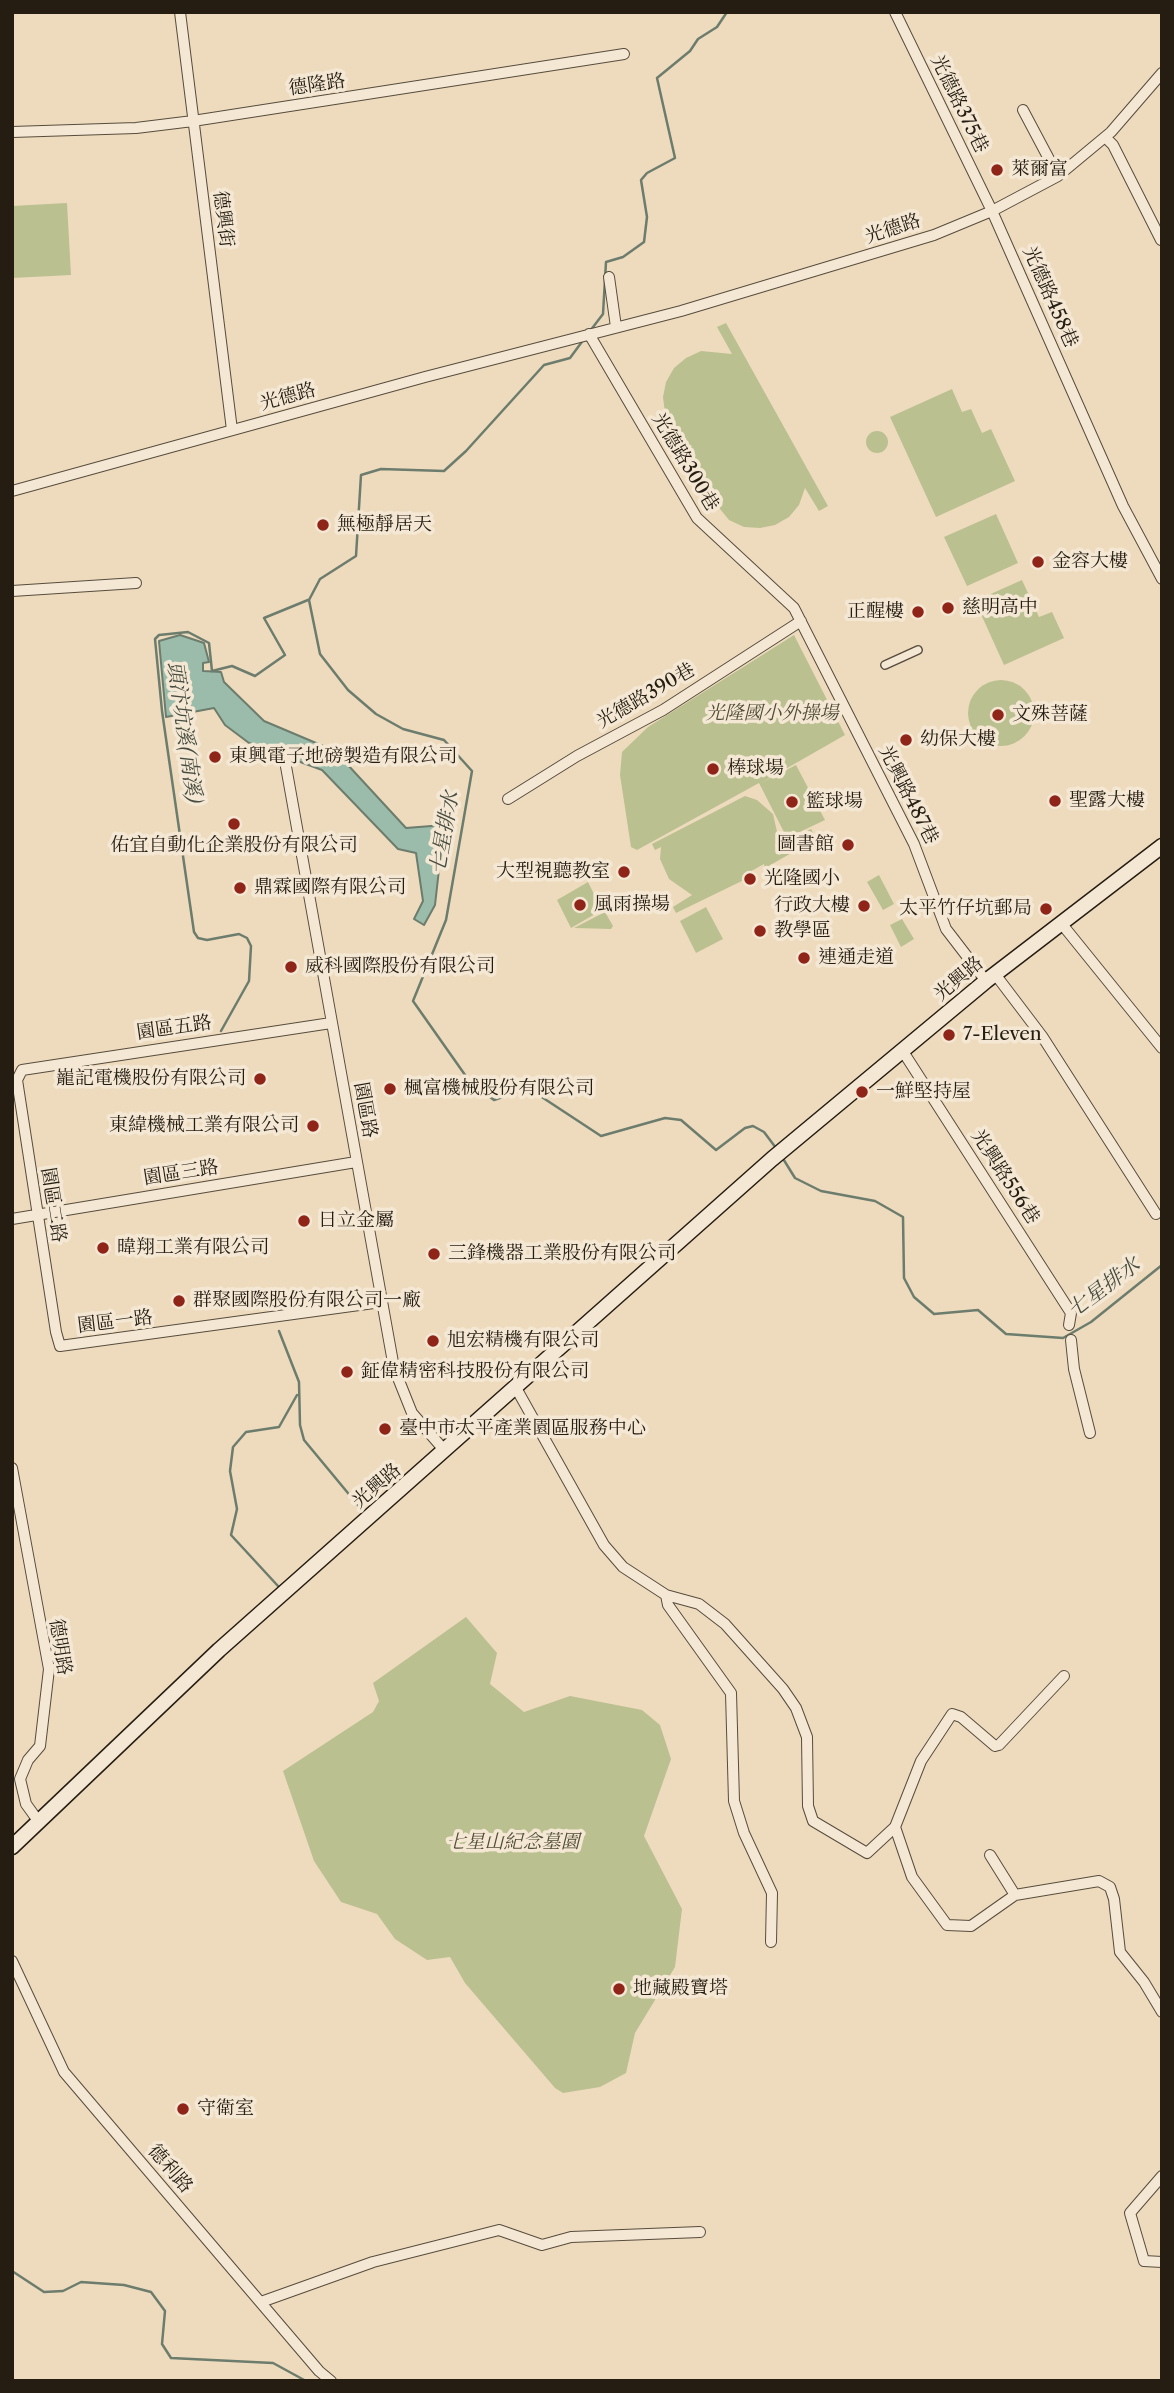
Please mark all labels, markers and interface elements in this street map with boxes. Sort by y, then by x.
street label: 光德路375巷 [925,51,993,157]
street label: 德隆路 [287,70,347,100]
place label: 萊爾富 [1011,159,1068,181]
marker: 萊爾富 [989,162,1005,178]
street label: 德興街 [208,189,238,249]
street label: 光德路 [862,209,924,249]
street label: 光德路458巷 [1018,243,1082,351]
street label: 光德路 [258,379,318,415]
street label: 光德路300巷 [647,409,723,515]
place label: 無極靜居天 [337,514,432,536]
marker: 無極靜居天 [315,517,331,533]
place label: 金容大樓 [1052,551,1128,573]
marker: 金容大樓 [1030,554,1046,570]
place label: 慈明高中 [962,597,1038,619]
marker: 慈明高中 [940,600,956,616]
place label: 正醒樓 [847,601,904,623]
marker: 正醒樓 [910,604,926,620]
street label: 光德路390巷 [593,659,699,733]
water label: 頭汴坑溪(南溪) [162,660,206,806]
park label: 光隆國小外操場 [706,703,838,725]
place label: 文殊菩薩 [1012,704,1088,726]
marker: 文殊菩薩 [990,707,1006,723]
place label: 幼保大樓 [920,729,996,751]
marker: 幼保大樓 [898,732,914,748]
street label: 光興路487巷 [873,742,943,848]
place label: 東興電子地磅製造有限公司 [229,746,457,768]
marker: 東興電子地磅製造有限公司 [207,749,223,765]
place label: 棒球場 [727,758,784,780]
marker: 棒球場 [705,761,721,777]
water label: 七星排水 [425,789,465,877]
place label: 聖露大樓 [1069,790,1145,812]
place label: 籃球場 [806,791,863,813]
marker: 聖露大樓 [1047,793,1063,809]
marker: 籃球場 [784,794,800,810]
marker: 佑宜自動化企業股份有限公司 [226,816,242,832]
place label: 圖書館 [777,834,834,856]
place label: 佑宜自動化企業股份有限公司 [111,835,357,857]
marker: 圖書館 [840,837,856,853]
place label: 大型視聽教室 [496,861,610,883]
marker: 大型視聽教室 [616,864,632,880]
place label: 光隆國小 [764,868,840,890]
marker: 光隆國小 [742,871,758,887]
place label: 鼎霖國際有限公司 [254,877,406,899]
marker: 鼎霖國際有限公司 [232,880,248,896]
place label: 風雨操場 [594,894,670,916]
place label: 行政大樓 [774,895,850,917]
marker: 風雨操場 [572,897,588,913]
marker: 行政大樓 [856,898,872,914]
place label: 太平竹仔坑郵局 [899,898,1032,920]
marker: 太平竹仔坑郵局 [1038,901,1054,917]
place label: 教學區 [774,920,831,942]
marker: 教學區 [752,923,768,939]
place label: 連通走道 [818,947,894,969]
marker: 連通走道 [796,950,812,966]
street label: 光興路 [930,952,988,1006]
place label: 威科國際股份有限公司 [305,956,495,978]
marker: 威科國際股份有限公司 [283,959,299,975]
street label: 園區五路 [135,1011,213,1045]
place label: 7-Eleven [963,1024,1042,1046]
marker: 7-Eleven [941,1027,957,1043]
place label: 巃記電機股份有限公司 [56,1068,246,1090]
marker: 巃記電機股份有限公司 [252,1071,268,1087]
place label: 楓富機械股份有限公司 [404,1078,594,1100]
street label: 園區路 [349,1080,381,1140]
marker: 楓富機械股份有限公司 [382,1081,398,1097]
place label: 一鮮堅持屋 [876,1081,971,1103]
marker: 一鮮堅持屋 [854,1084,870,1100]
place label: 東緯機械工業有限公司 [109,1115,299,1137]
marker: 東緯機械工業有限公司 [305,1118,321,1134]
street label: 光興路556巷 [966,1126,1044,1228]
street label: 園區三路 [142,1156,220,1190]
street label: 園區二路 [36,1166,70,1244]
place label: 日立金屬 [318,1210,394,1232]
marker: 日立金屬 [296,1213,312,1229]
place label: 暐翔工業有限公司 [117,1237,269,1259]
marker: 暐翔工業有限公司 [95,1240,111,1256]
place label: 三鋒機器工業股份有限公司 [448,1243,676,1265]
marker: 三鋒機器工業股份有限公司 [426,1246,442,1262]
water label: 七星排水 [1063,1253,1145,1323]
place label: 群聚國際股份有限公司一廠 [193,1290,421,1312]
marker: 群聚國際股份有限公司一廠 [171,1293,187,1309]
street label: 園區一路 [76,1306,154,1338]
place label: 旭宏精機有限公司 [447,1330,599,1352]
marker: 旭宏精機有限公司 [425,1333,441,1349]
place label: 鉦偉精密科技股份有限公司 [361,1361,589,1383]
marker: 鉦偉精密科技股份有限公司 [339,1364,355,1380]
place label: 臺中市太平產業園區服務中心 [399,1418,646,1440]
marker: 臺中市太平產業園區服務中心 [377,1421,393,1437]
street label: 光興路 [348,1459,406,1513]
street label: 德明路 [44,1617,76,1677]
park label: 七星山紀念墓園 [447,1832,579,1854]
place label: 地藏殿寶塔 [633,1978,728,2000]
marker: 地藏殿寶塔 [611,1981,627,1997]
place label: 守衛室 [197,2098,254,2120]
marker: 守衛室 [175,2101,191,2117]
street label: 德利路 [143,2140,197,2198]

